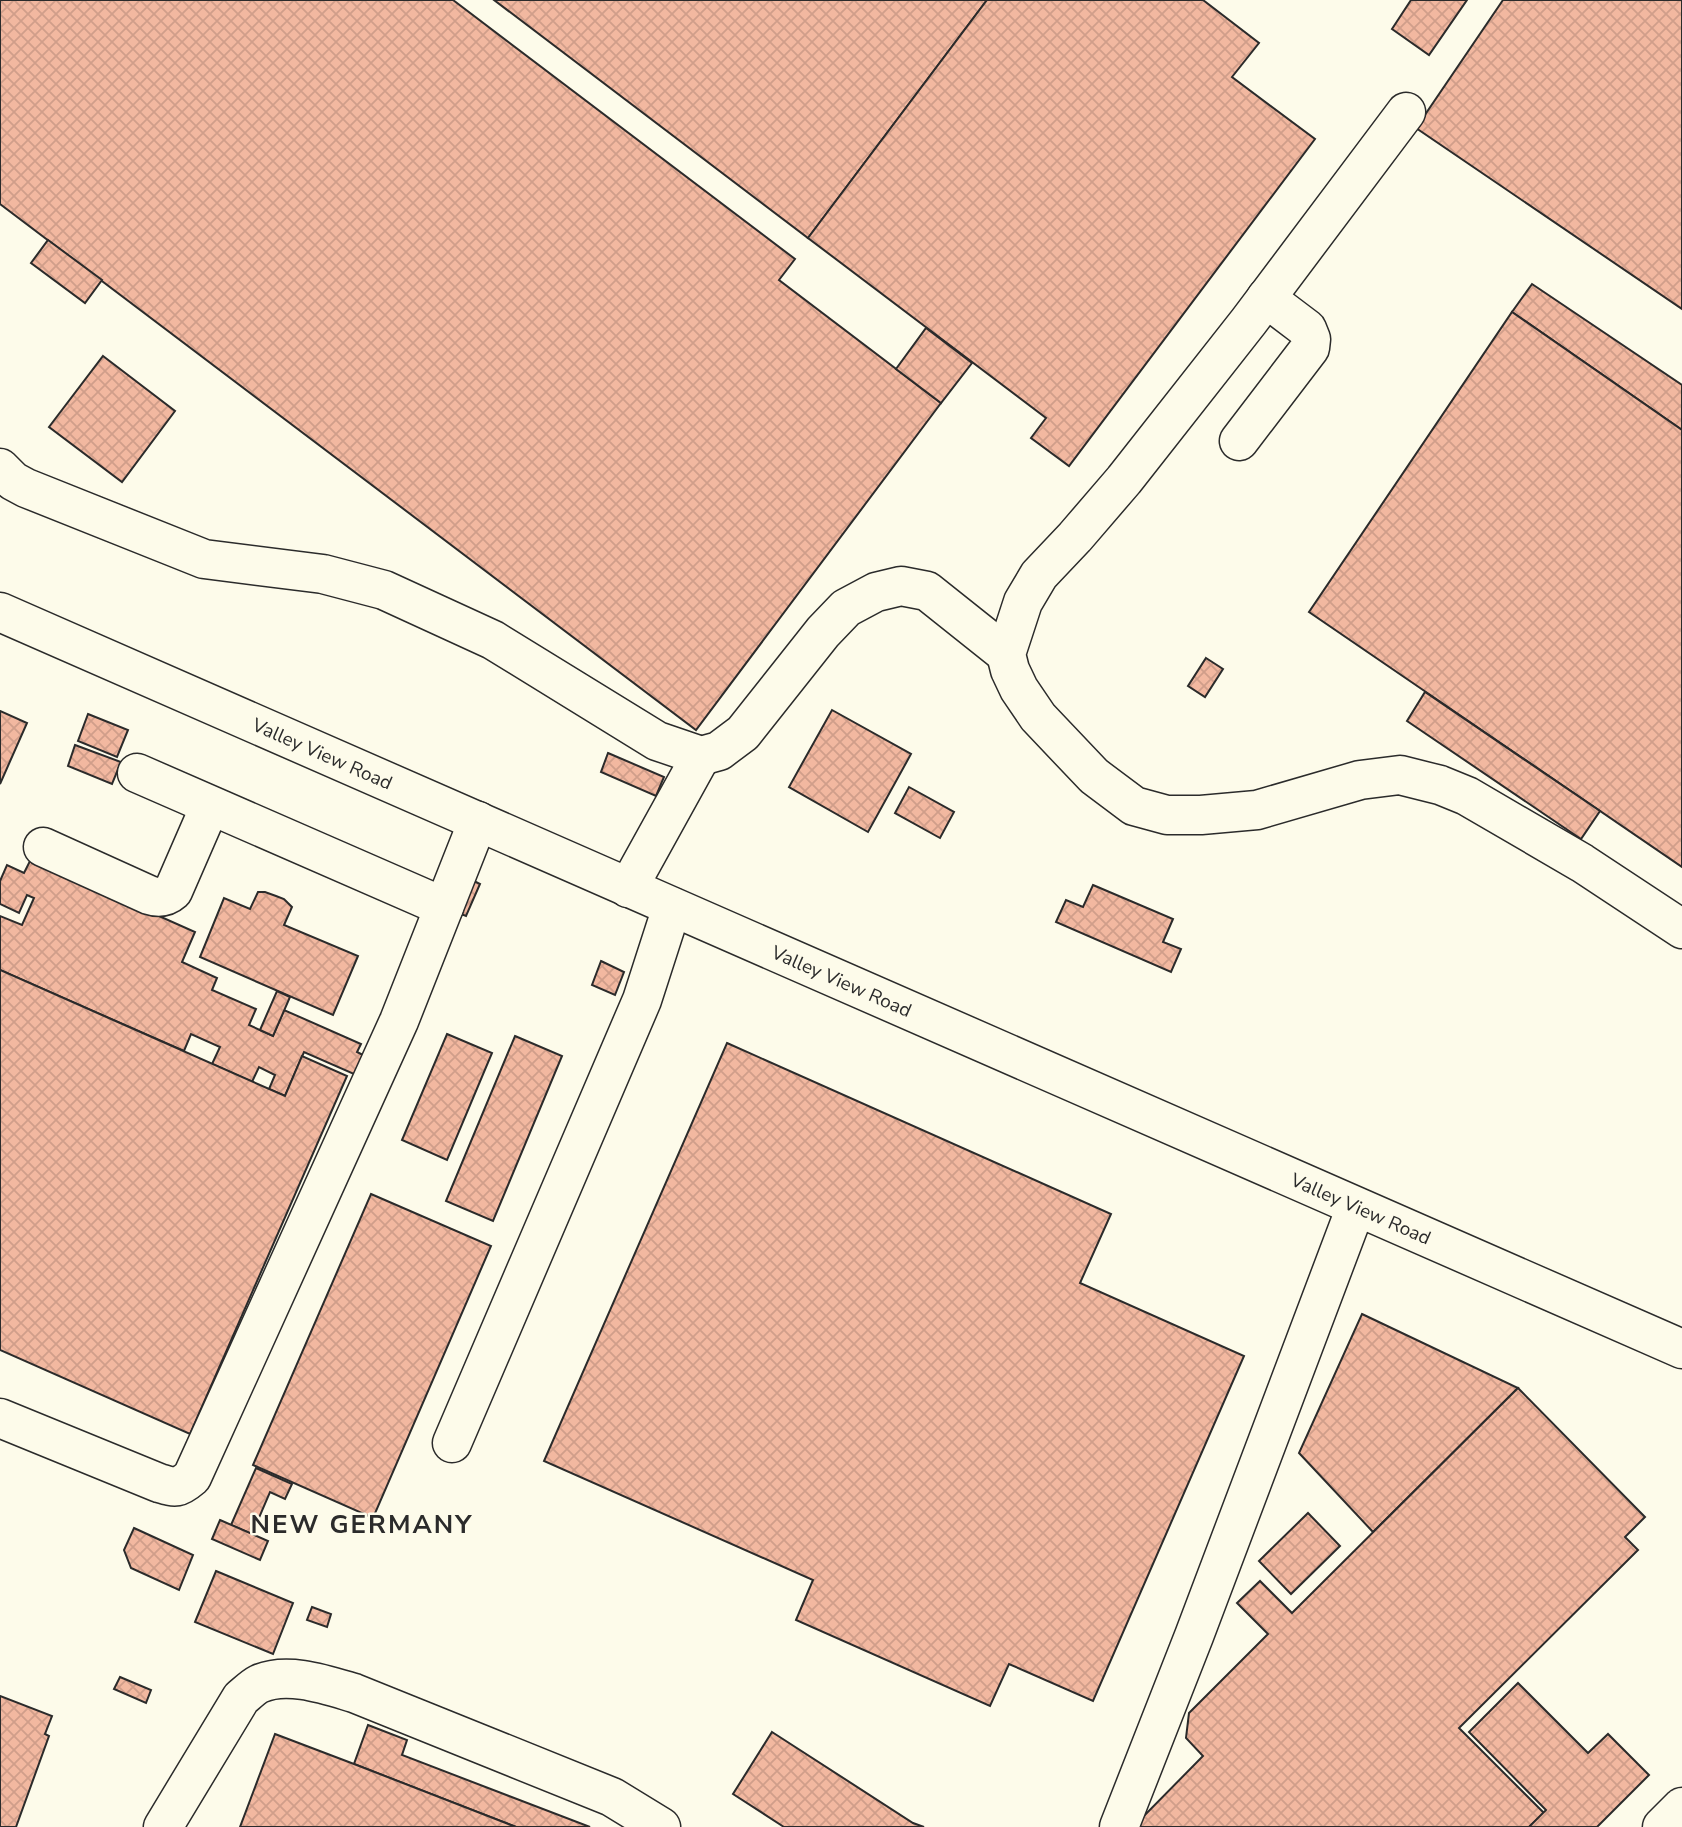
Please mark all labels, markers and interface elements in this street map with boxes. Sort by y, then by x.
street label: Valley View Road [247,712,396,796]
street label: Valley View Road [766,939,916,1024]
street label: Valley View Road [1286,1167,1435,1251]
district label: NEW GERMANY [251,1507,473,1542]

